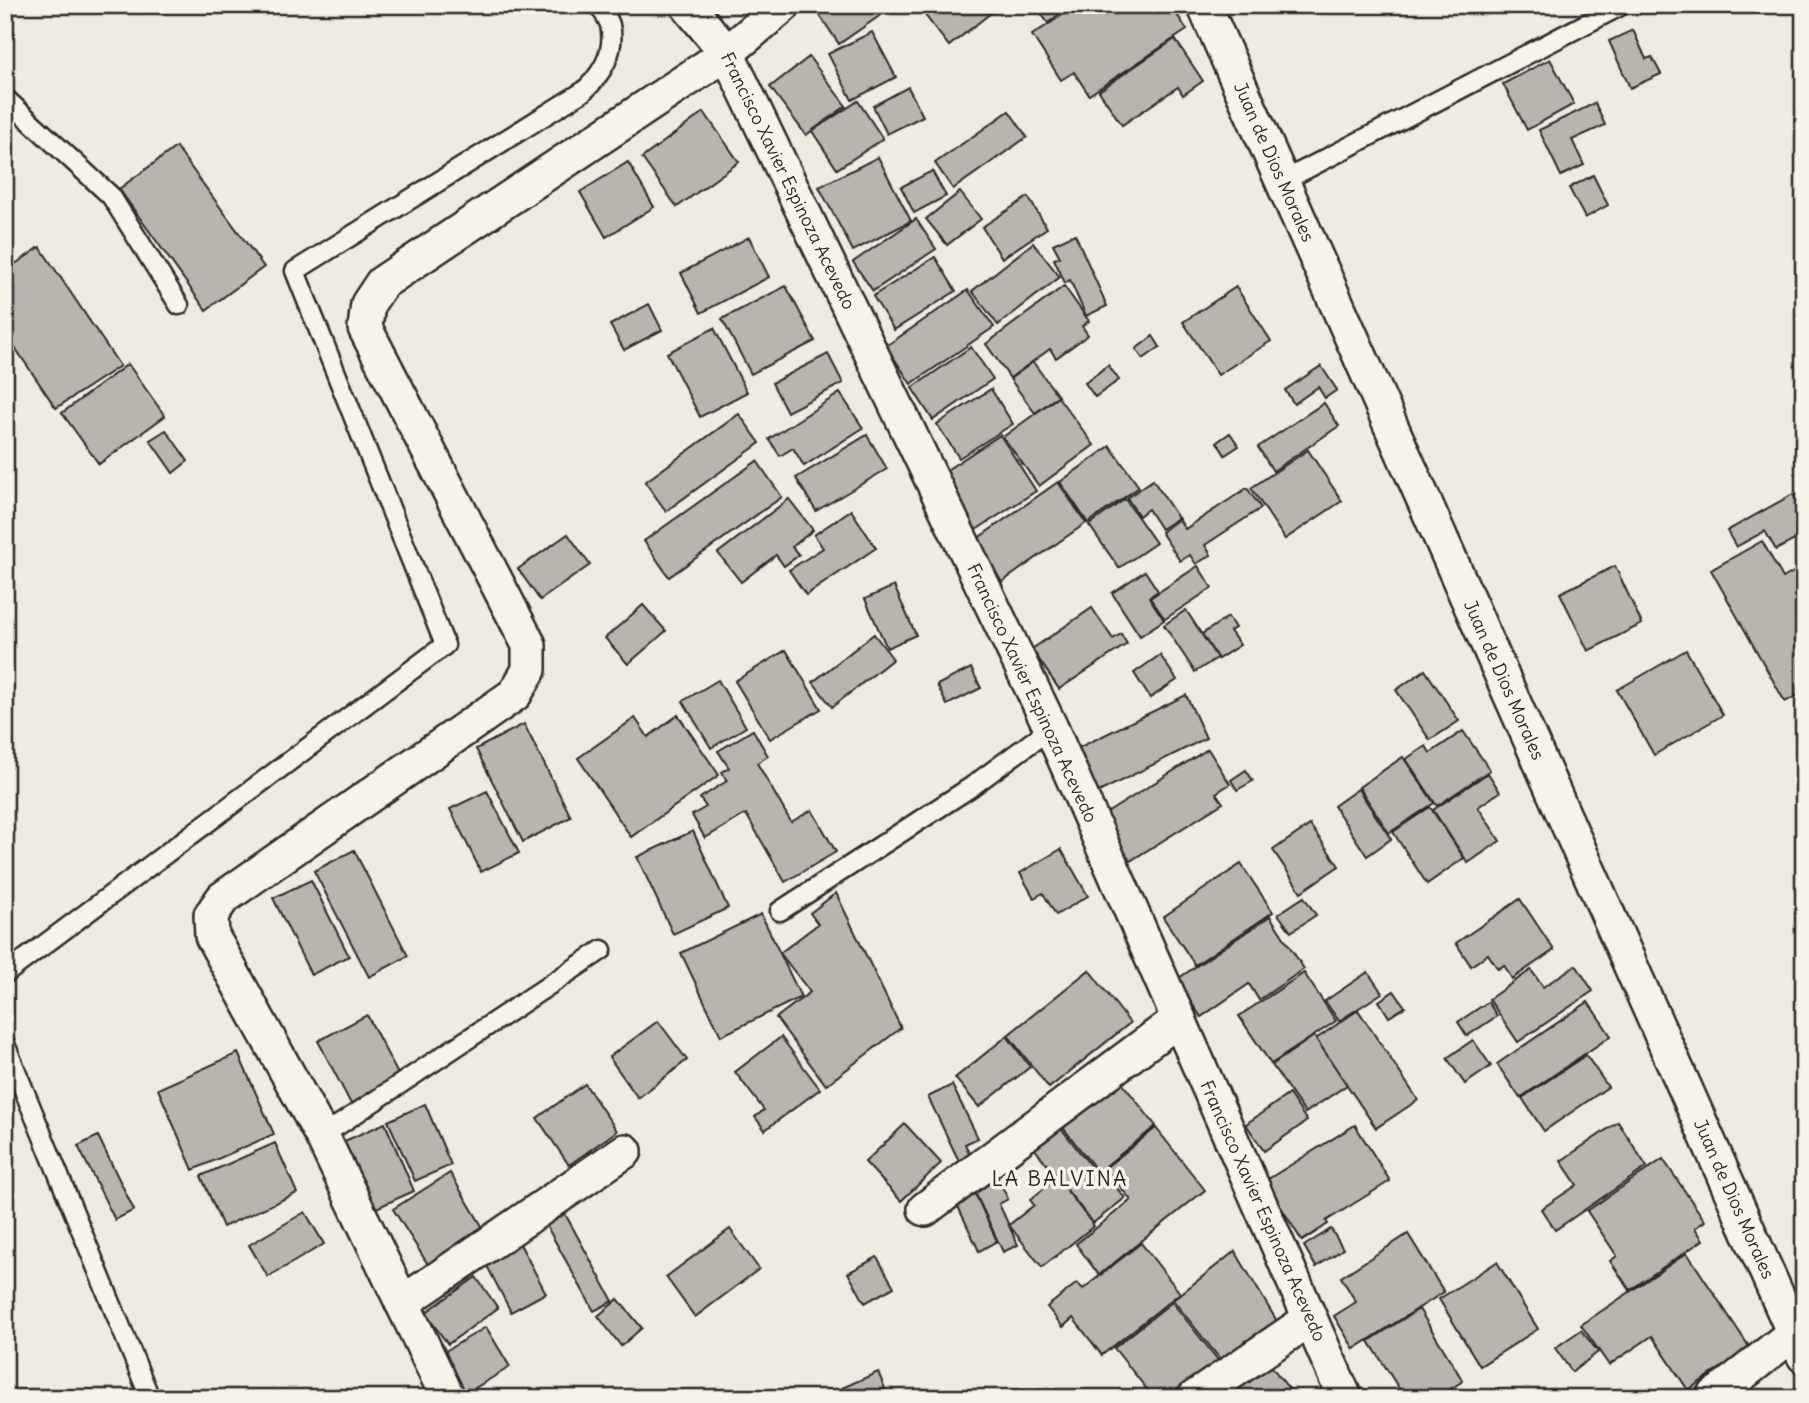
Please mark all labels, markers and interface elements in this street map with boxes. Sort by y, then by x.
street label: Francisco Xavier Espinoza Acevedo [716,48,861,313]
street label: Juan de Dios Morales [1229,78,1320,245]
street label: Francisco Xavier Espinoza Acevedo [962,560,1103,826]
street label: Juan de Dios Morales [1459,596,1550,763]
street label: Francisco Xavier Espinoza Acevedo [1195,1077,1332,1345]
street label: Juan de Dios Morales [1689,1115,1780,1282]
district label: LA BALVINA [991,1165,1129,1192]

